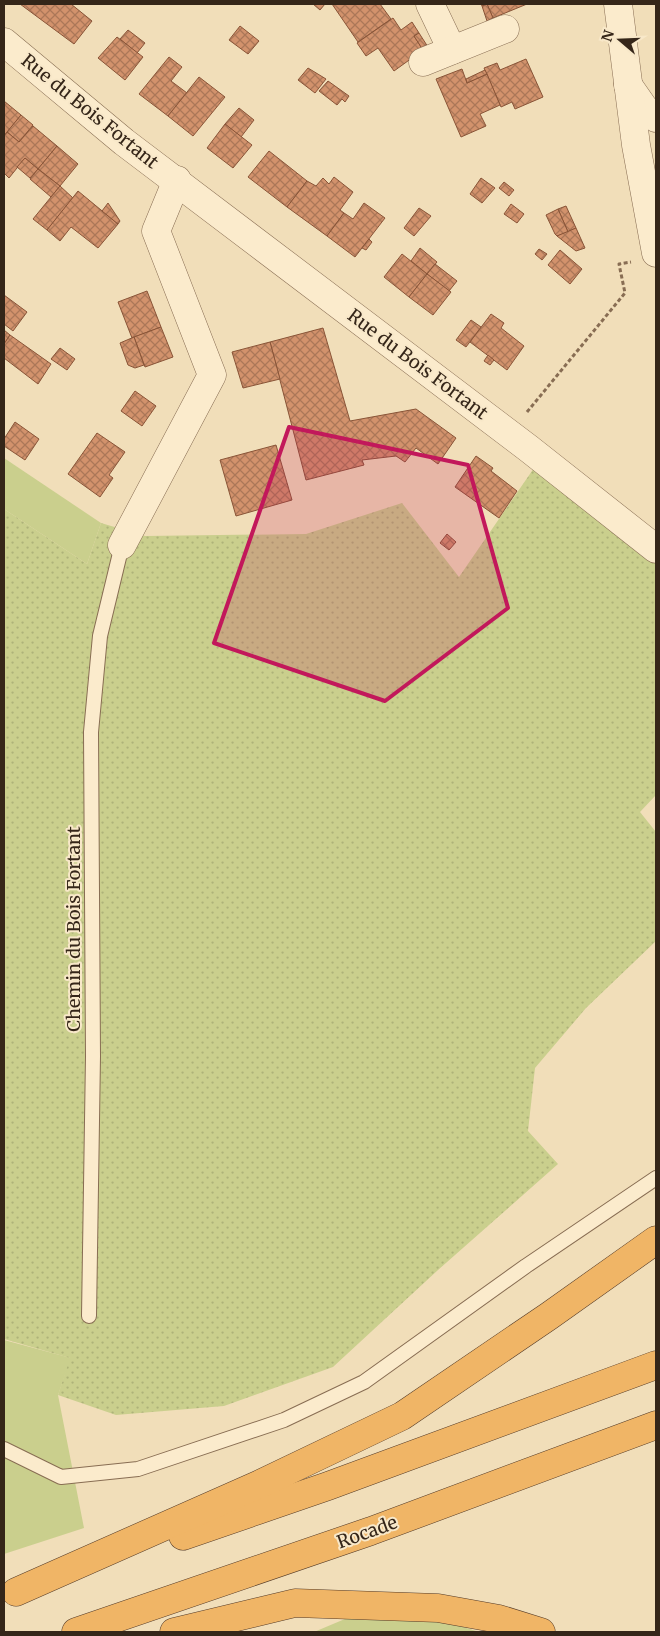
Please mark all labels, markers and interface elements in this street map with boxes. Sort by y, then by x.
north arrow [595,15,645,65]
text: N [597,28,618,44]
street label: Rue du Bois Fortant [17,49,163,173]
street label: Rue du Bois Fortant [343,304,493,424]
street label: Chemin du Bois Fortant [62,826,85,1032]
street label: Rocade [334,1510,400,1554]

